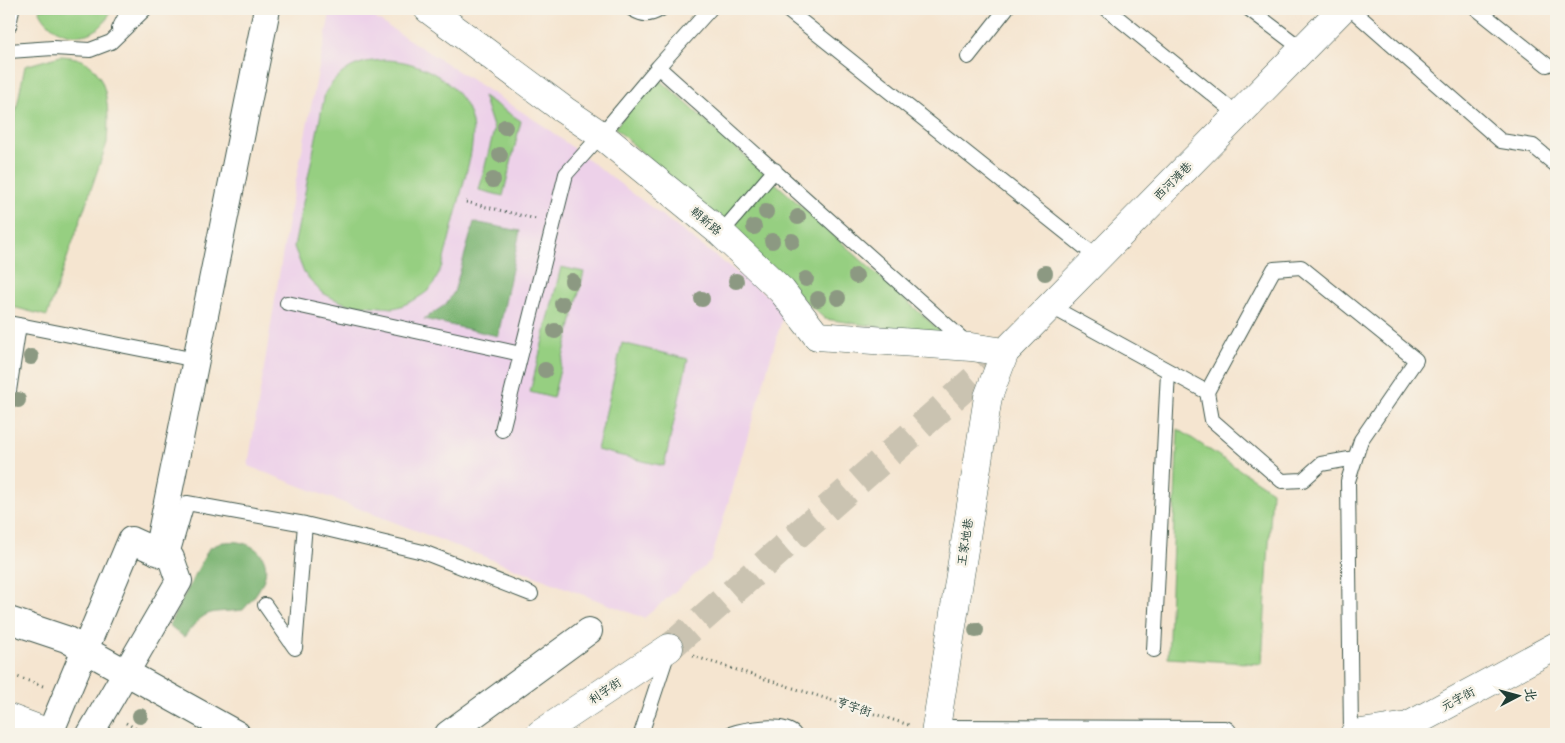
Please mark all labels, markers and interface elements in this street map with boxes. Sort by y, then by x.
street label: 西河滩巷 [1150,158,1197,205]
street label: 朝新路 [686,203,726,240]
street label: 王家地巷 [952,517,979,567]
north arrow [1492,670,1542,720]
street label: 利字街 [585,673,626,709]
street label: 元字街 [1438,683,1479,716]
text: 北 [1518,687,1542,703]
street label: 亨字街 [834,693,874,722]

